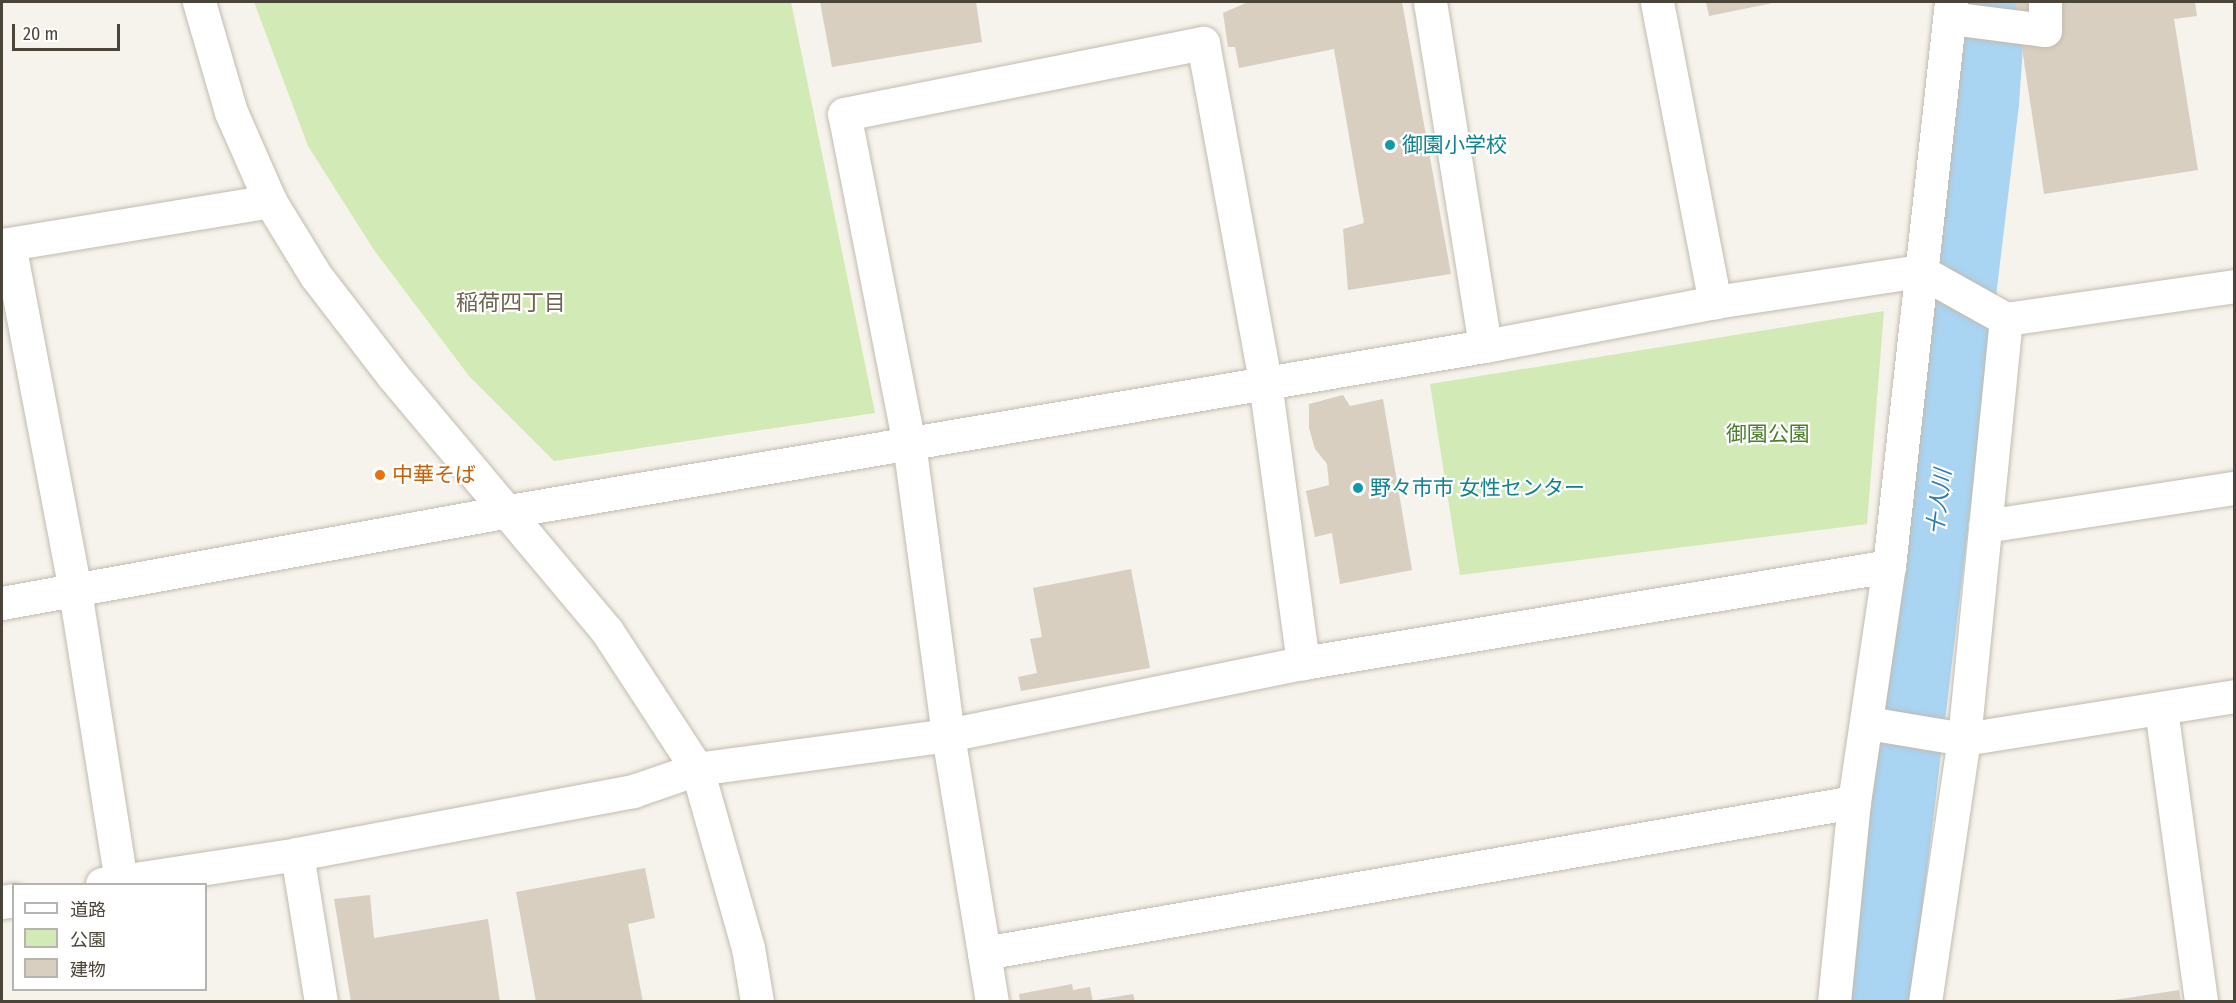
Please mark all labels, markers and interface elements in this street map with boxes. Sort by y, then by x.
scale bar [15,12,123,50]
text: 20 m [23,23,58,45]
place label: 御園小学校 [1402,132,1507,158]
marker: 御園小学校 [1383,138,1397,152]
district label: 稲荷四丁目 [456,290,566,316]
park label: 御園公園 [1726,421,1810,447]
place label: 中華そば [392,462,476,488]
marker: 中華そば [373,468,387,482]
water label: 十人川 [1922,468,1956,536]
place label: 野々市市 女性センター [1370,475,1585,501]
marker: 野々市市 女性センター [1351,481,1365,495]
legend [12,883,207,991]
text: 道路 [70,899,106,921]
text: 公園 [70,929,106,951]
text: 建物 [70,959,106,981]

